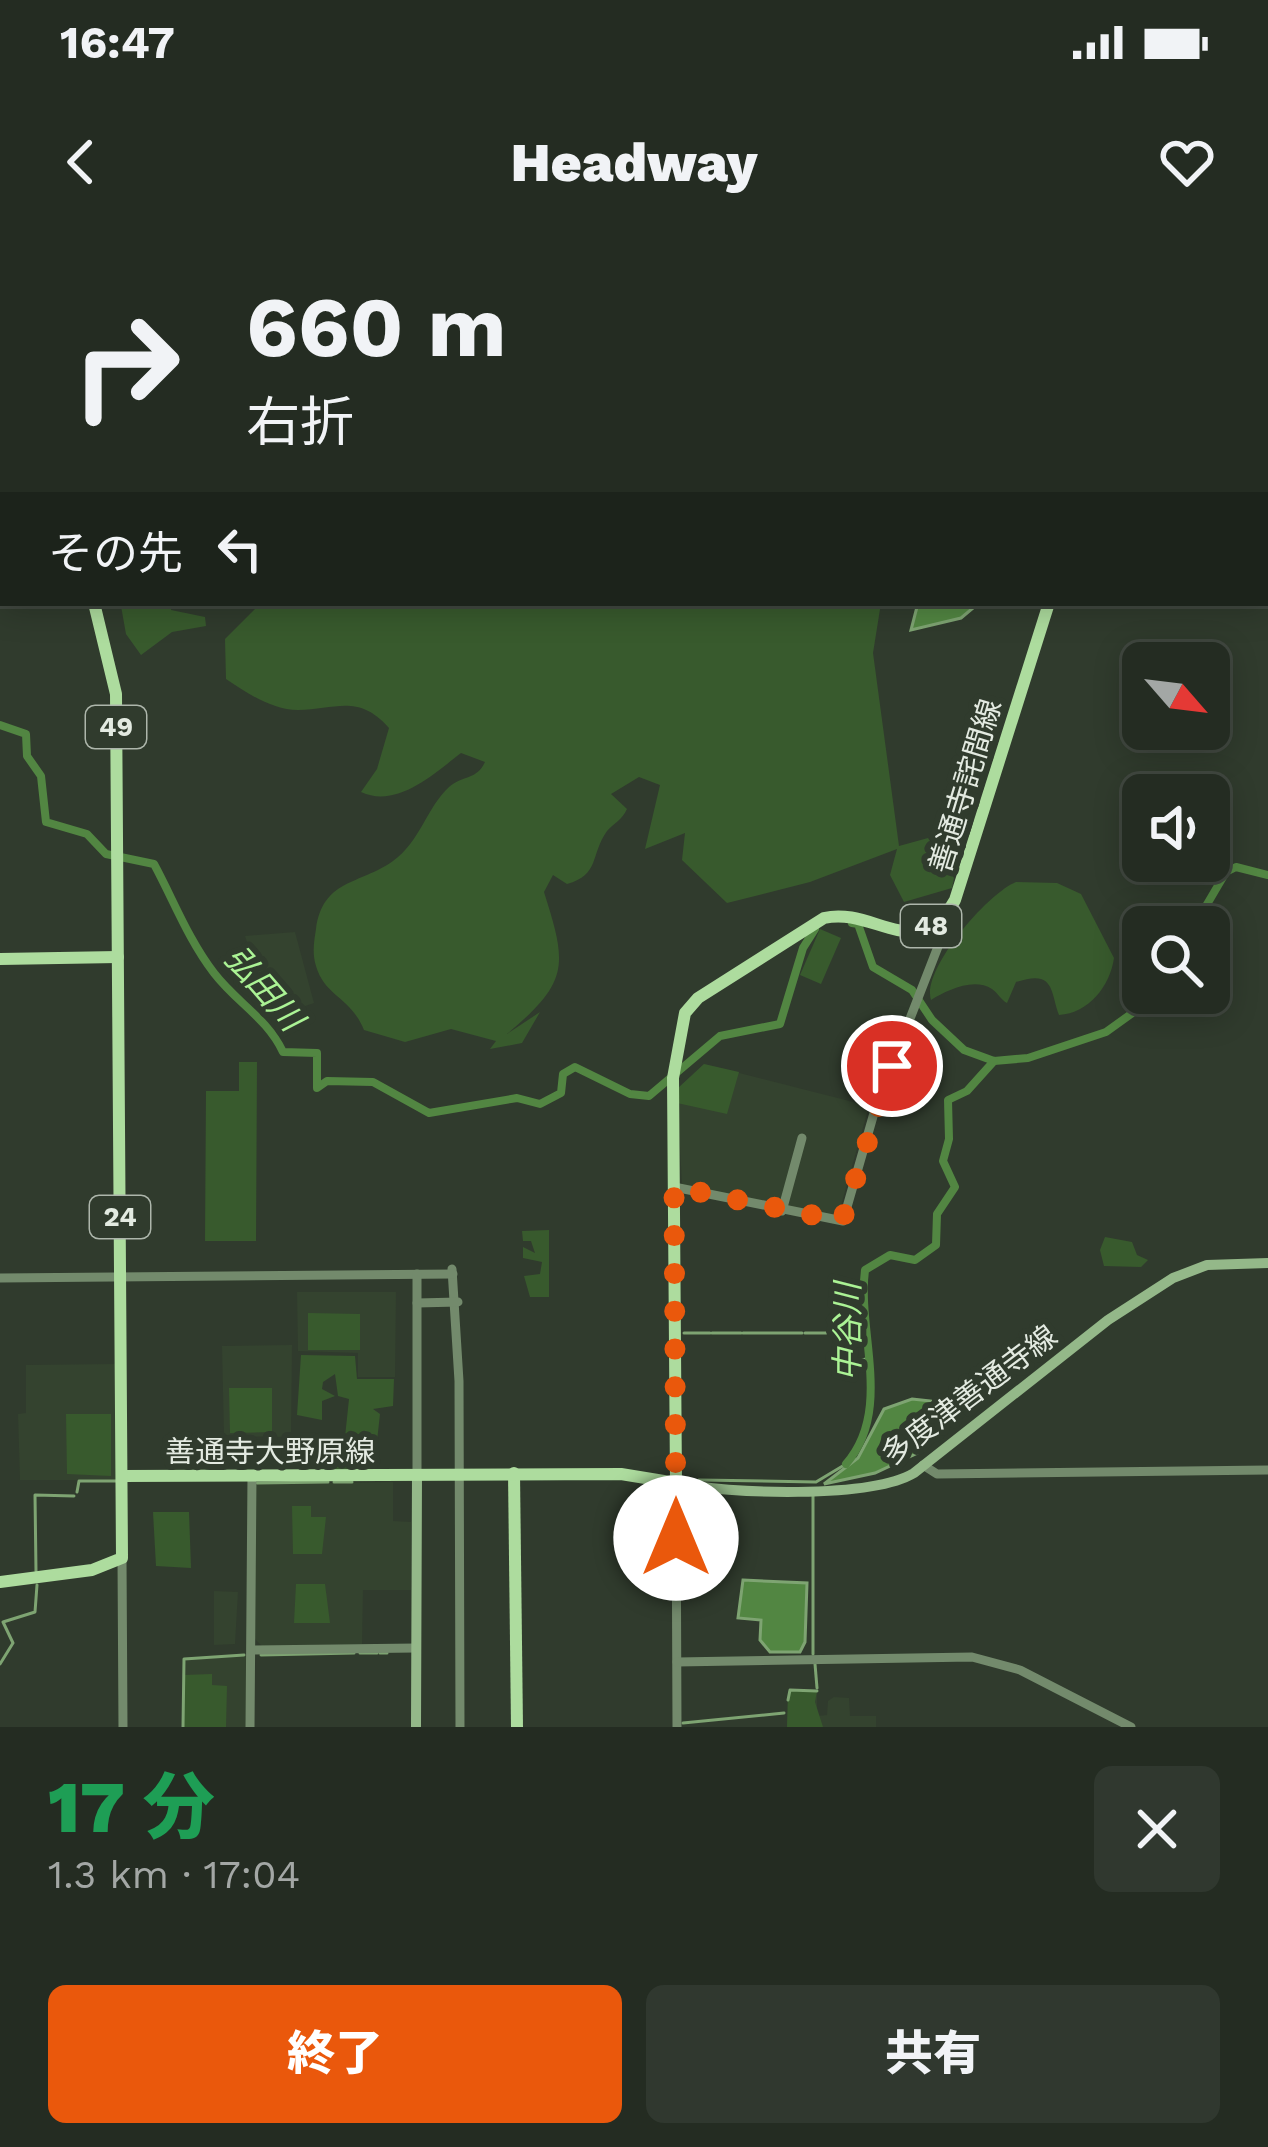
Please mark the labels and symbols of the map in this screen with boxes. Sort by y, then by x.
north arrow [1122,642,1230,750]
street label: 善通寺詫間線 [922,695,1008,877]
road number: 49 [86,706,146,748]
road number: 48 [901,905,961,947]
water label: 弘田川 [217,938,313,1040]
pin [841,1015,943,1117]
road number: 24 [90,1196,150,1238]
water label: 中谷川 [828,1280,867,1382]
street label: 多度津善通寺線 [875,1318,1063,1472]
street label: 善通寺大野原線 [165,1434,375,1469]
position arrow [613,1475,739,1601]

